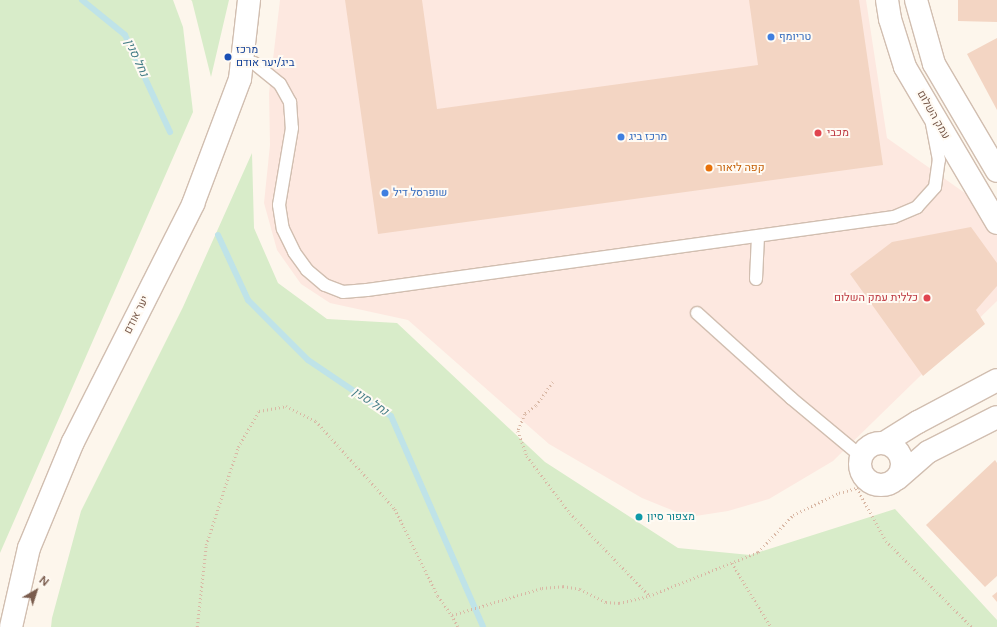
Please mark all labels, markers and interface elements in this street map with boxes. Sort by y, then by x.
place label: טריומף [779,30,811,44]
marker: טריומף [766,32,776,42]
water label: נחל סנין [121,37,151,79]
place label: מרכז ביג/יער אודם [236,44,294,70]
marker: מרכז ביג/יער אודם [223,52,233,62]
street label: עמק השלום [914,88,952,142]
place label: מכבי [827,126,849,140]
marker: מכבי [812,127,824,139]
place label: מרכז ביג [629,130,667,144]
marker: מרכז ביג [616,132,626,142]
place label: קפה ליאור [717,161,765,175]
marker: קפה ליאור [704,163,714,173]
place label: שופרסל דיל [393,186,447,200]
marker: שופרסל דיל [380,188,390,198]
place label: כללית עמק השלום [834,291,918,305]
marker: כללית עמק השלום [921,292,933,304]
street label: יער אודם [122,294,152,336]
water label: נחל סנין [349,385,391,419]
place label: מצפור סיון [647,510,695,524]
marker: מצפור סיון [634,512,644,522]
north arrow [16,571,56,611]
text: N [36,574,51,589]

